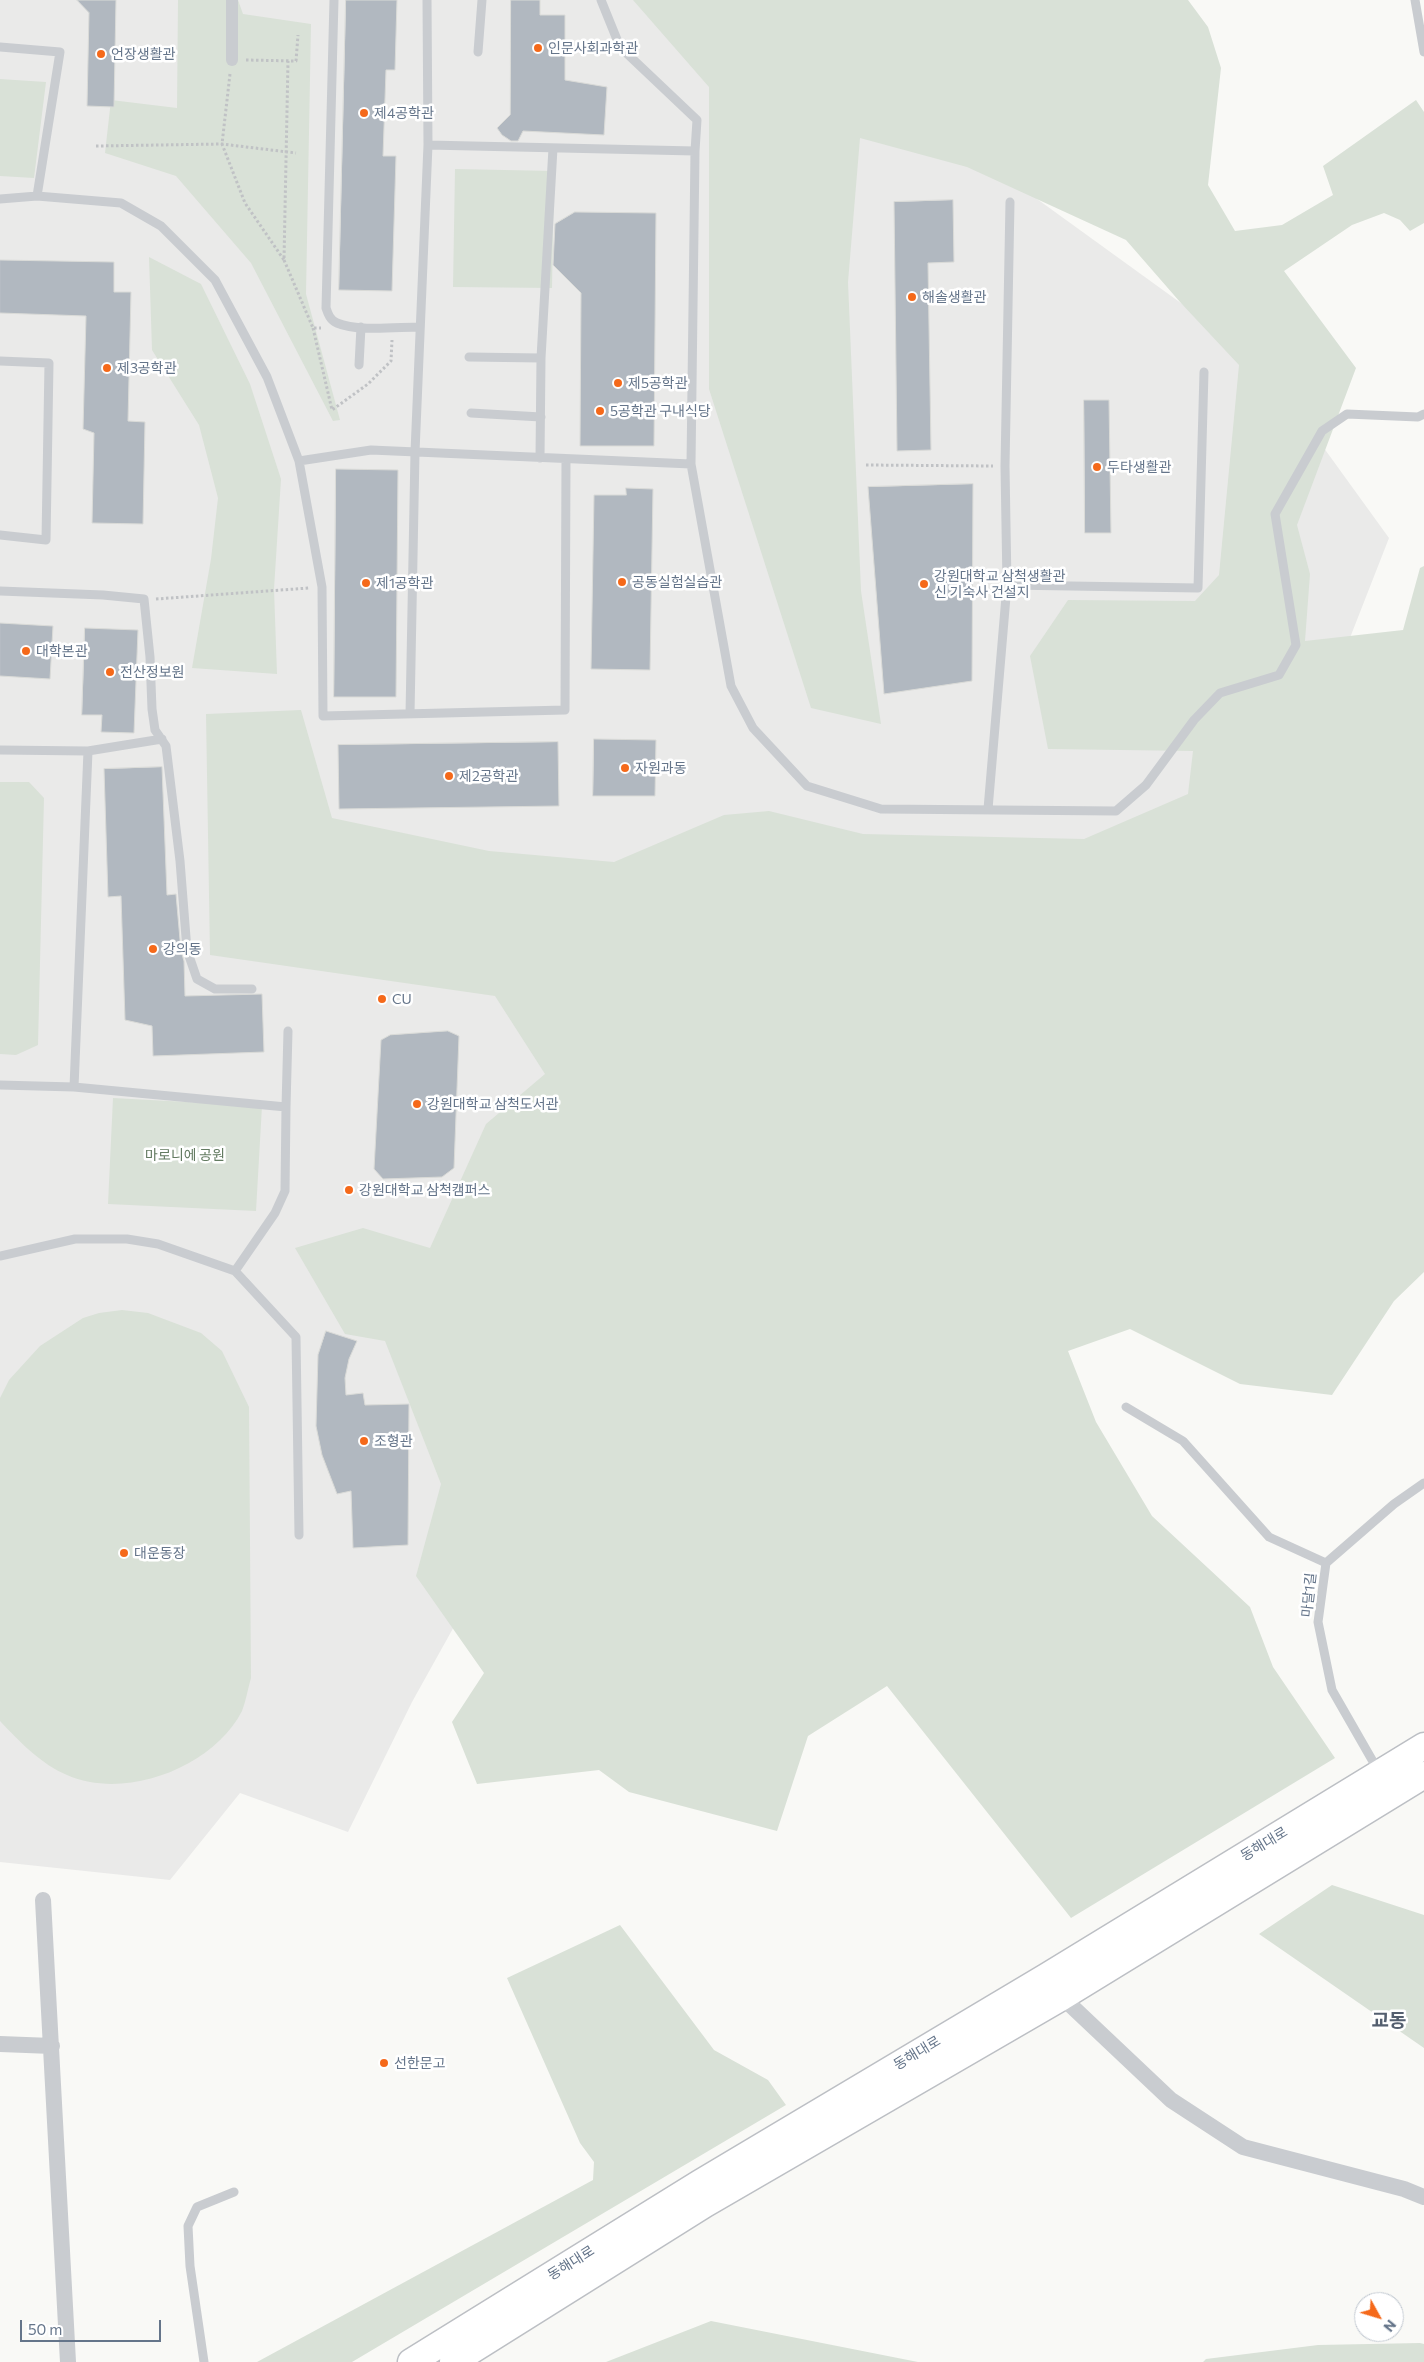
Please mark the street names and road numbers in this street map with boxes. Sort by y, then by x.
street label: 마달1길 [1298,1572,1320,1618]
street label: 동해대로 [1238,1824,1290,1864]
street label: 동해대로 [891,2033,943,2073]
street label: 동해대로 [545,2242,597,2284]

